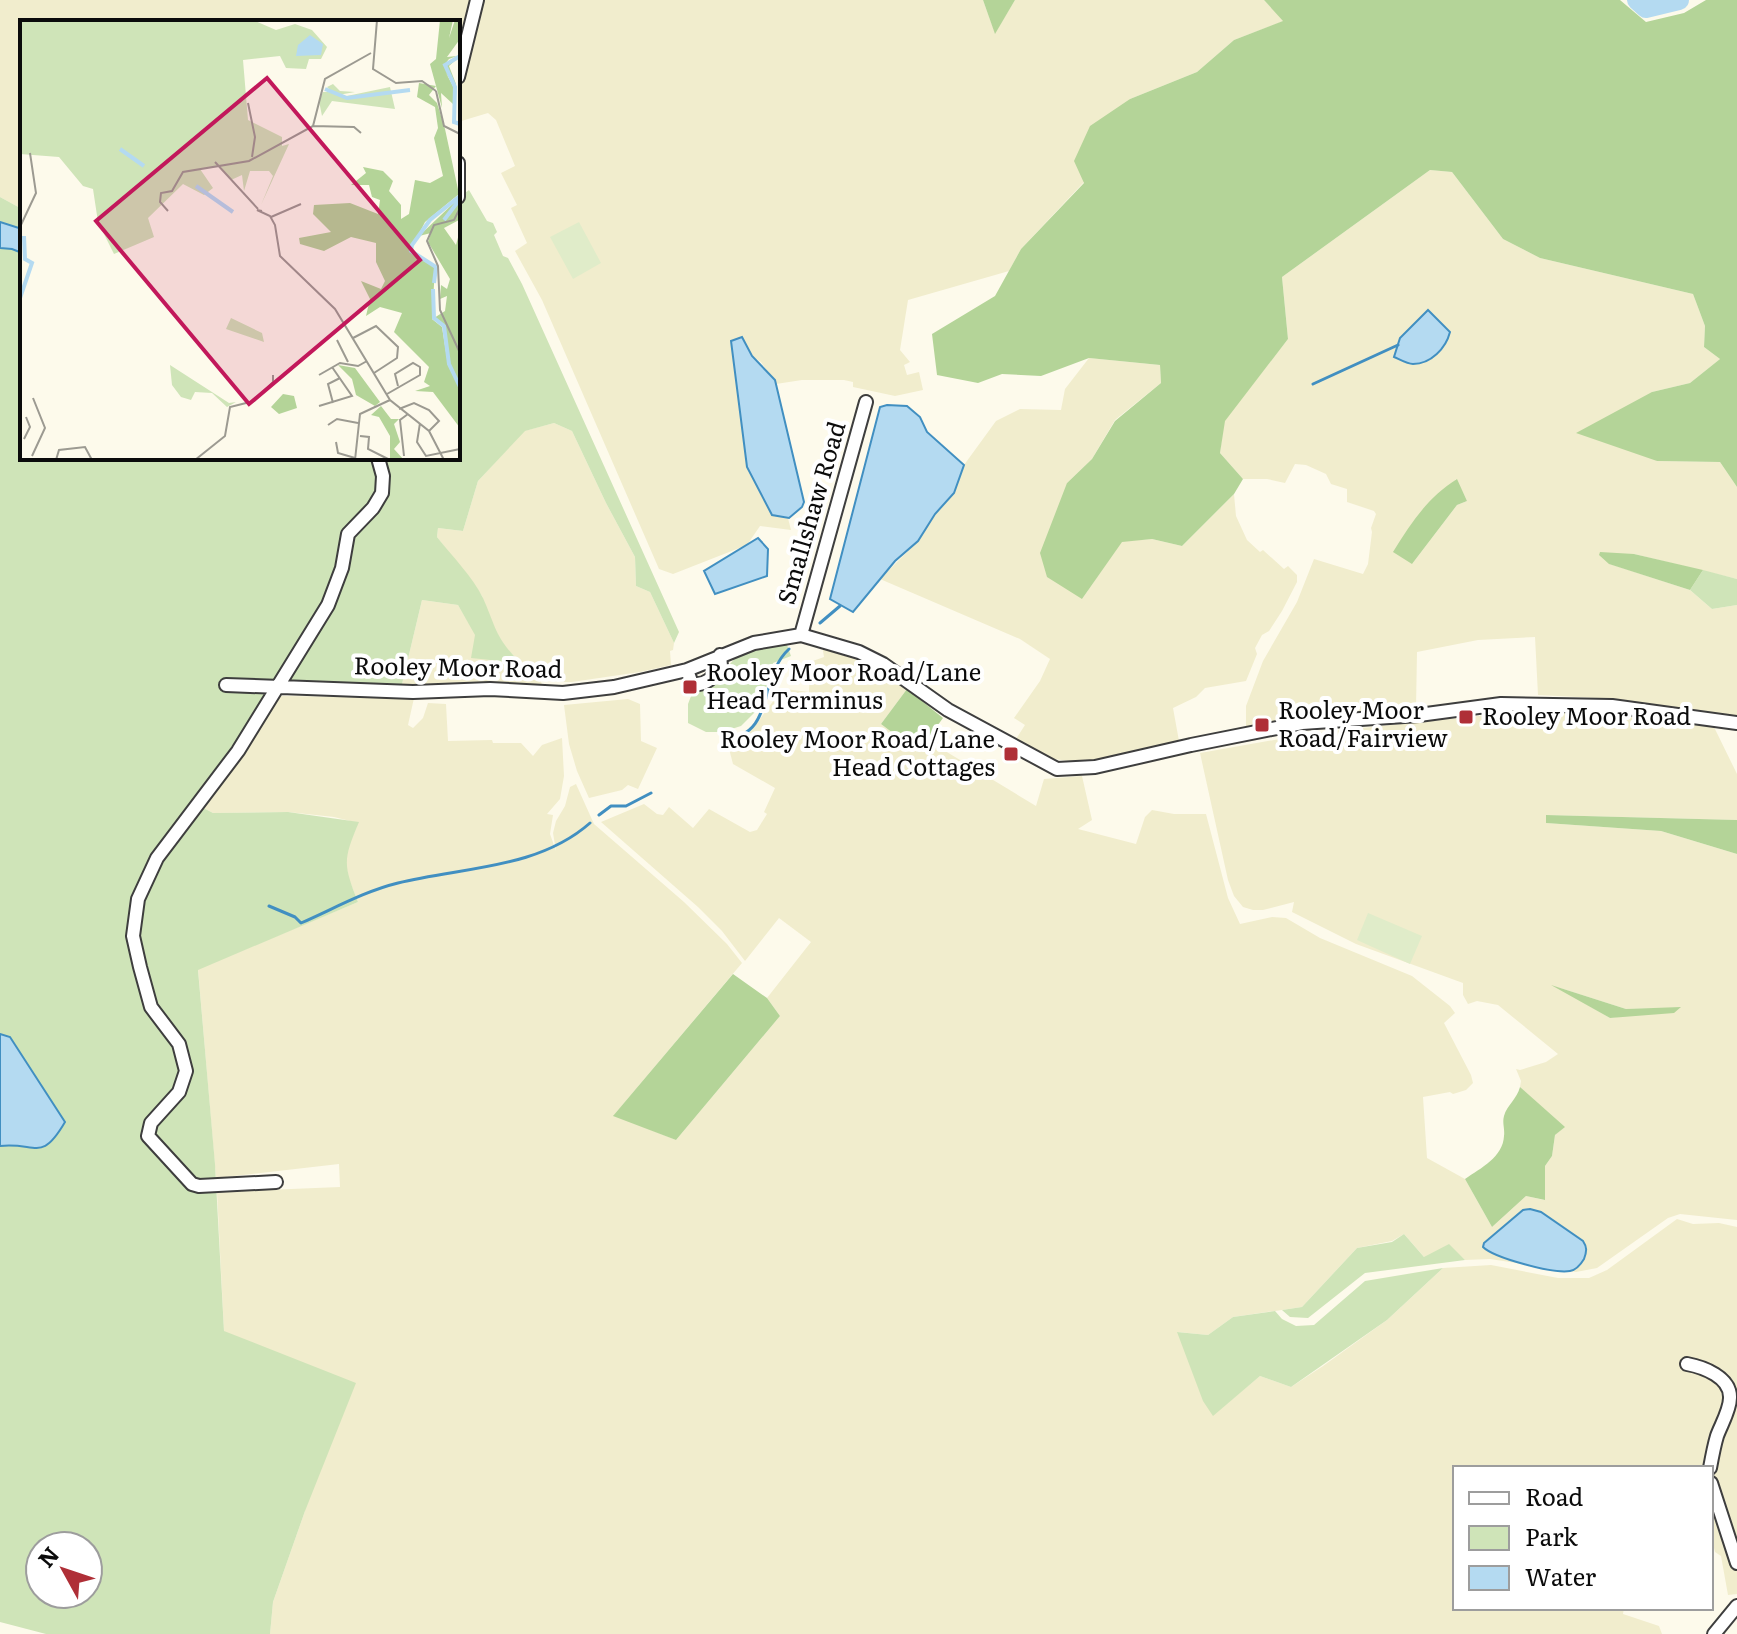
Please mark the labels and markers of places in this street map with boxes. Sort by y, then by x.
place label: Rooley Moor Road/Lane Head Terminus [706,653,981,716]
marker: Rooley Moor Road/Lane Head Terminus [681,678,699,696]
place label: Rooley Moor Road/Fairview [1278,691,1448,754]
place label: Rooley Moor Road [1482,697,1691,732]
marker: Rooley Moor Road [1457,708,1475,726]
marker: Rooley Moor Road/Fairview [1253,716,1271,734]
place label: Rooley Moor Road/Lane Head Cottages [720,720,995,783]
marker: Rooley Moor Road/Lane Head Cottages [1002,745,1020,763]

